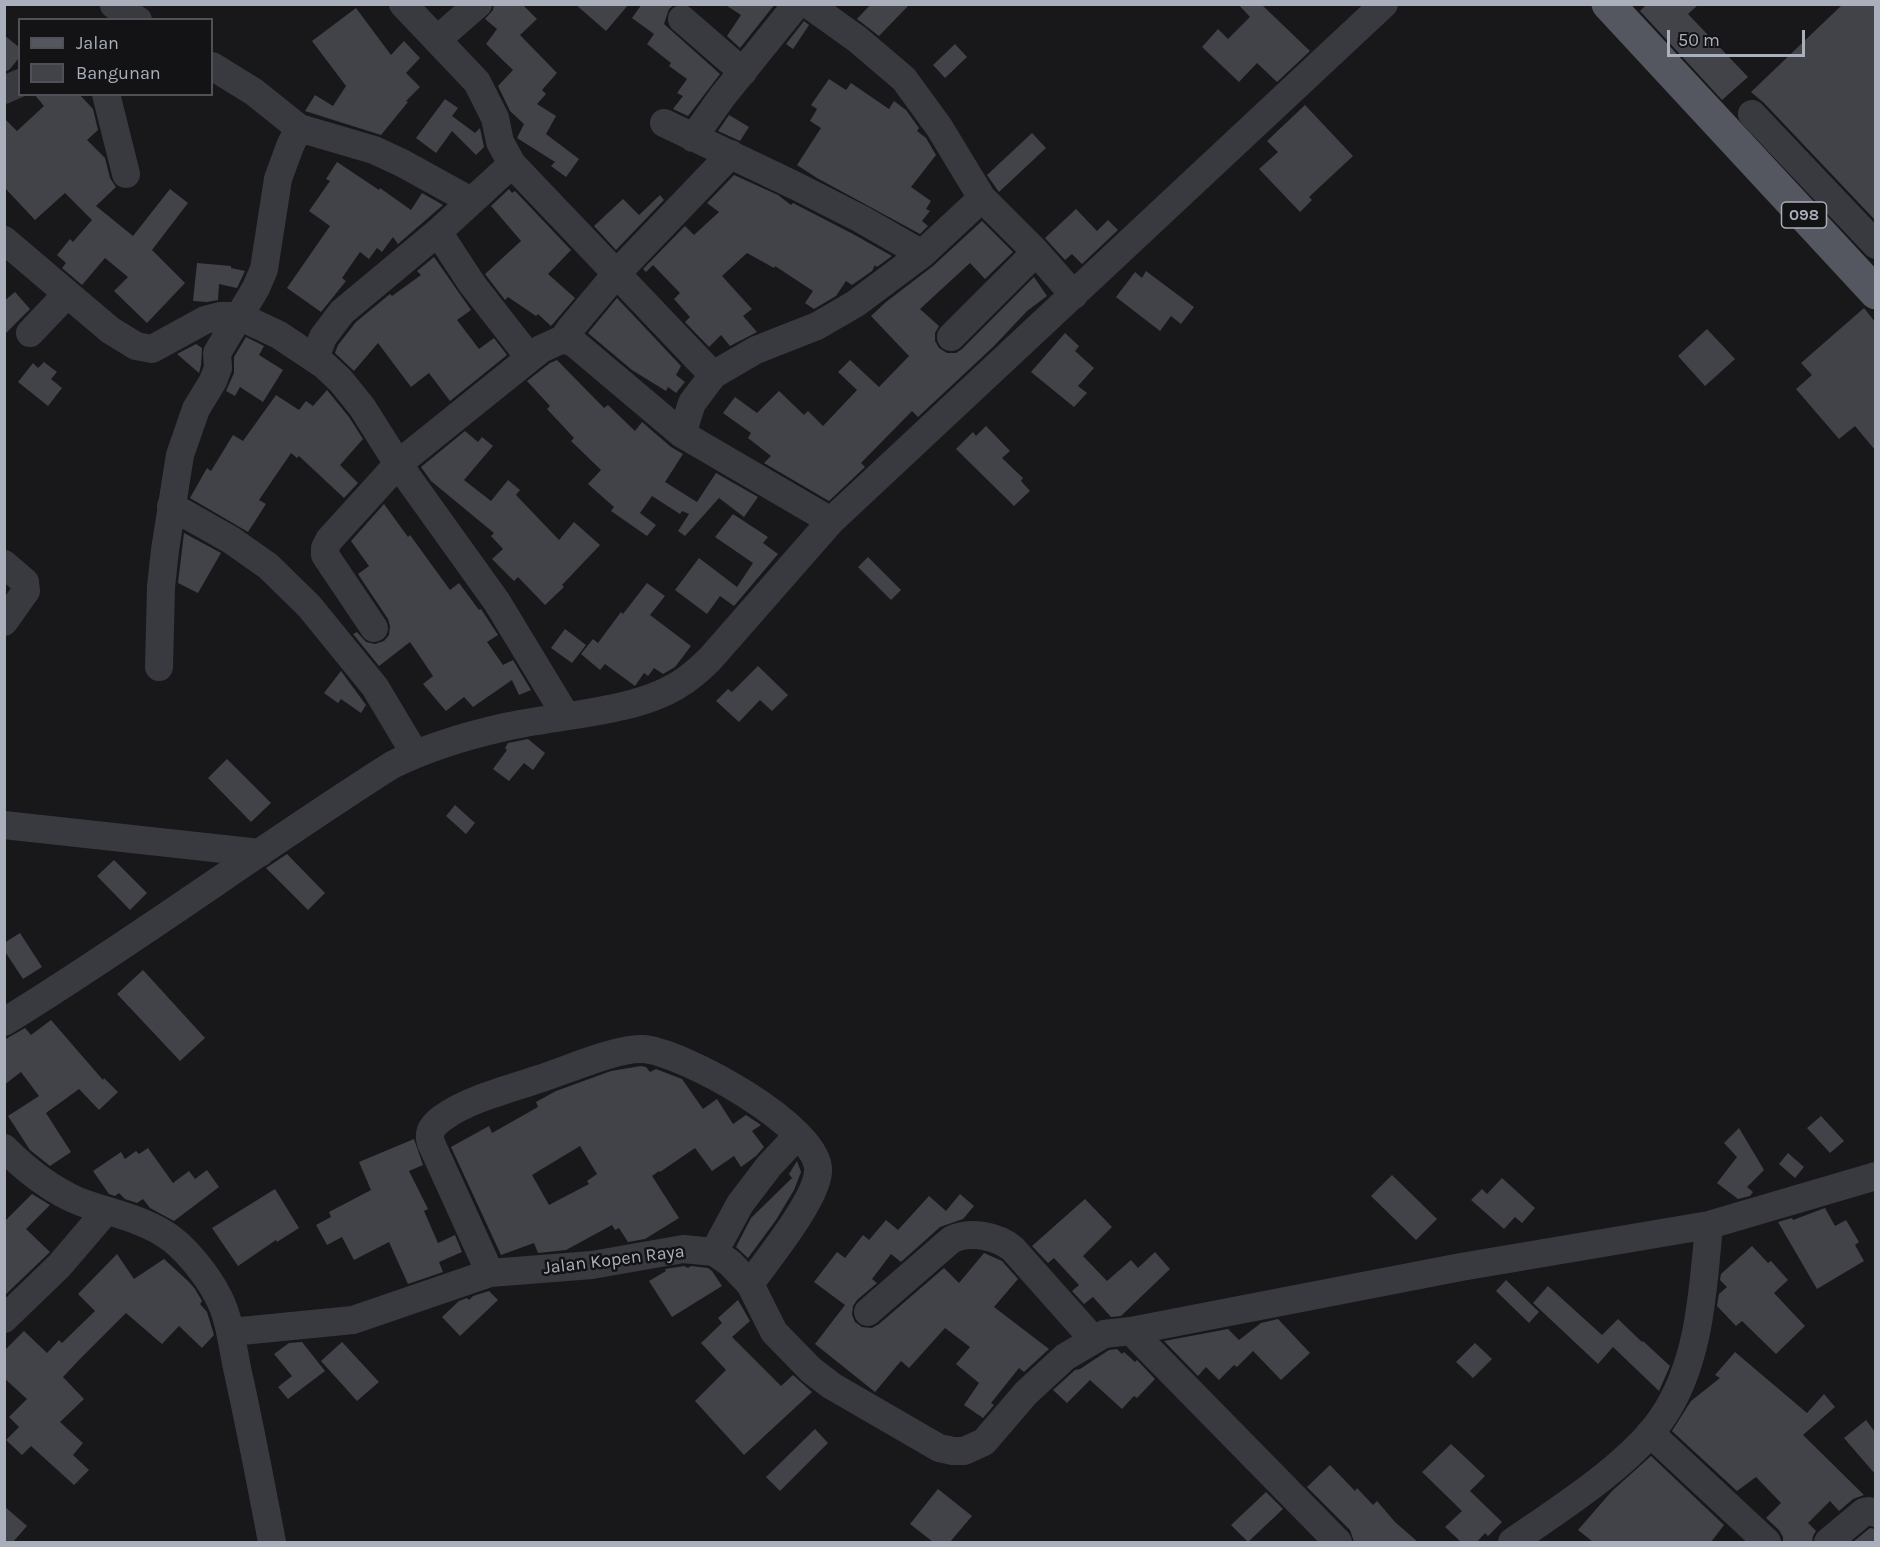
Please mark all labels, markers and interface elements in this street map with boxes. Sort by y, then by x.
legend [18,18,213,96]
scale bar [1670,18,1808,56]
text: 50 m [1678,29,1720,51]
text: Jalan [76,32,119,54]
text: Bangunan [76,62,161,84]
road number: 098 [1782,202,1826,228]
street label: Jalan Kopen Raya [542,1241,686,1279]

